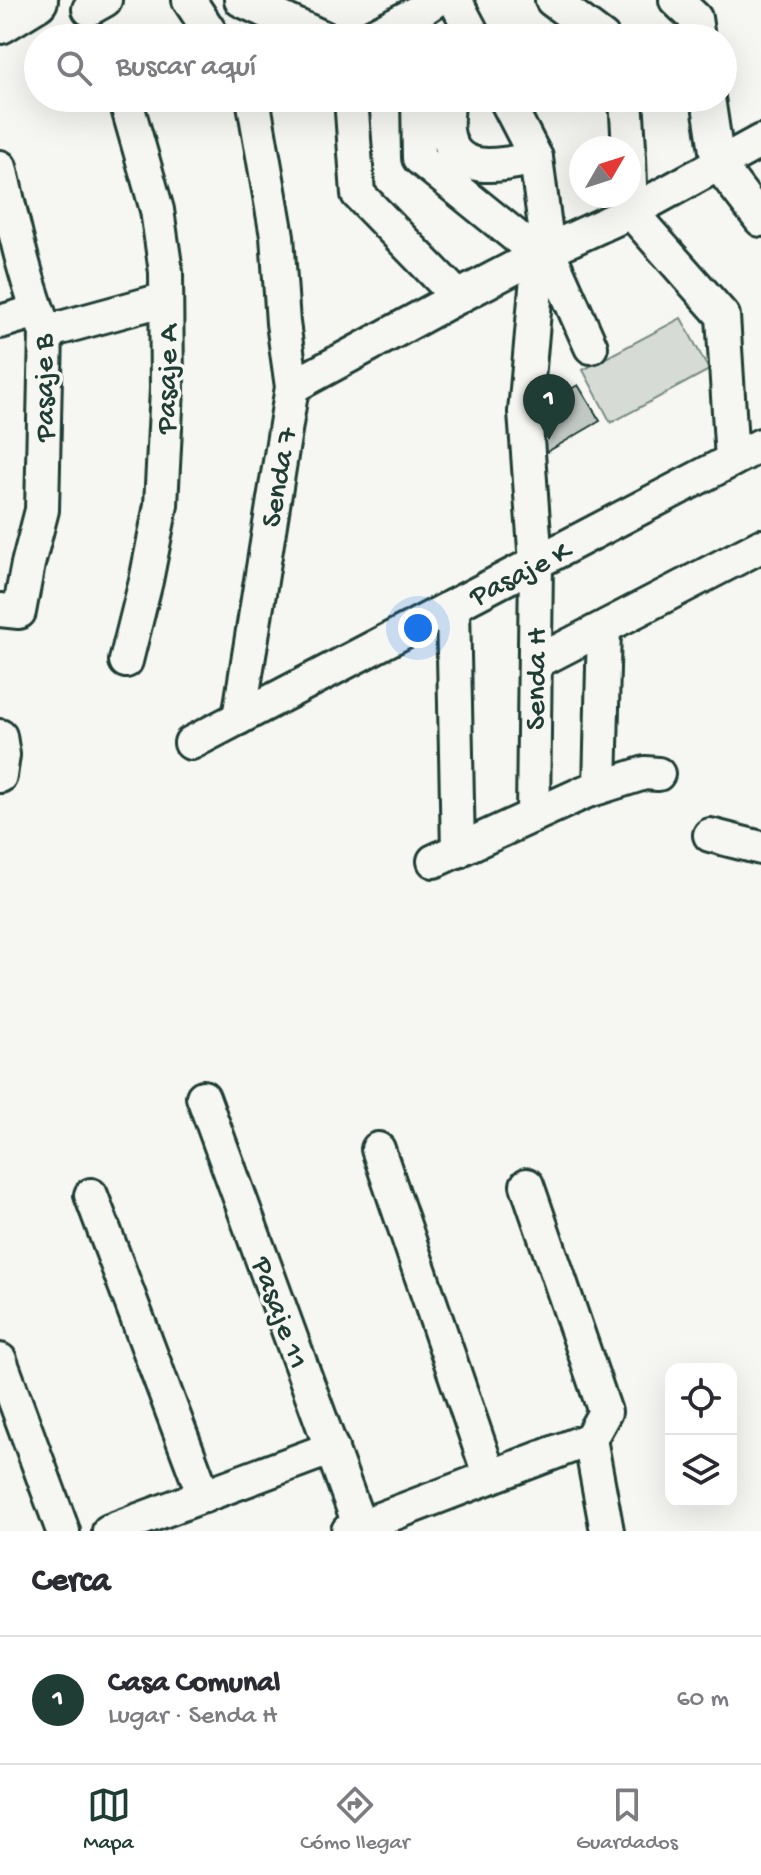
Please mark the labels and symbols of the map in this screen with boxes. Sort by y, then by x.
north arrow [569,136,641,208]
street label: Pasaje A [151,323,188,435]
street label: Pasaje B [28,333,65,443]
pin: 1 [523,374,575,440]
street label: Senda 7 [255,424,308,530]
street label: Pasaje K [464,534,581,617]
your location [398,608,438,648]
street label: Senda H [520,627,557,730]
street label: Pasaje 11 [241,1252,314,1374]

